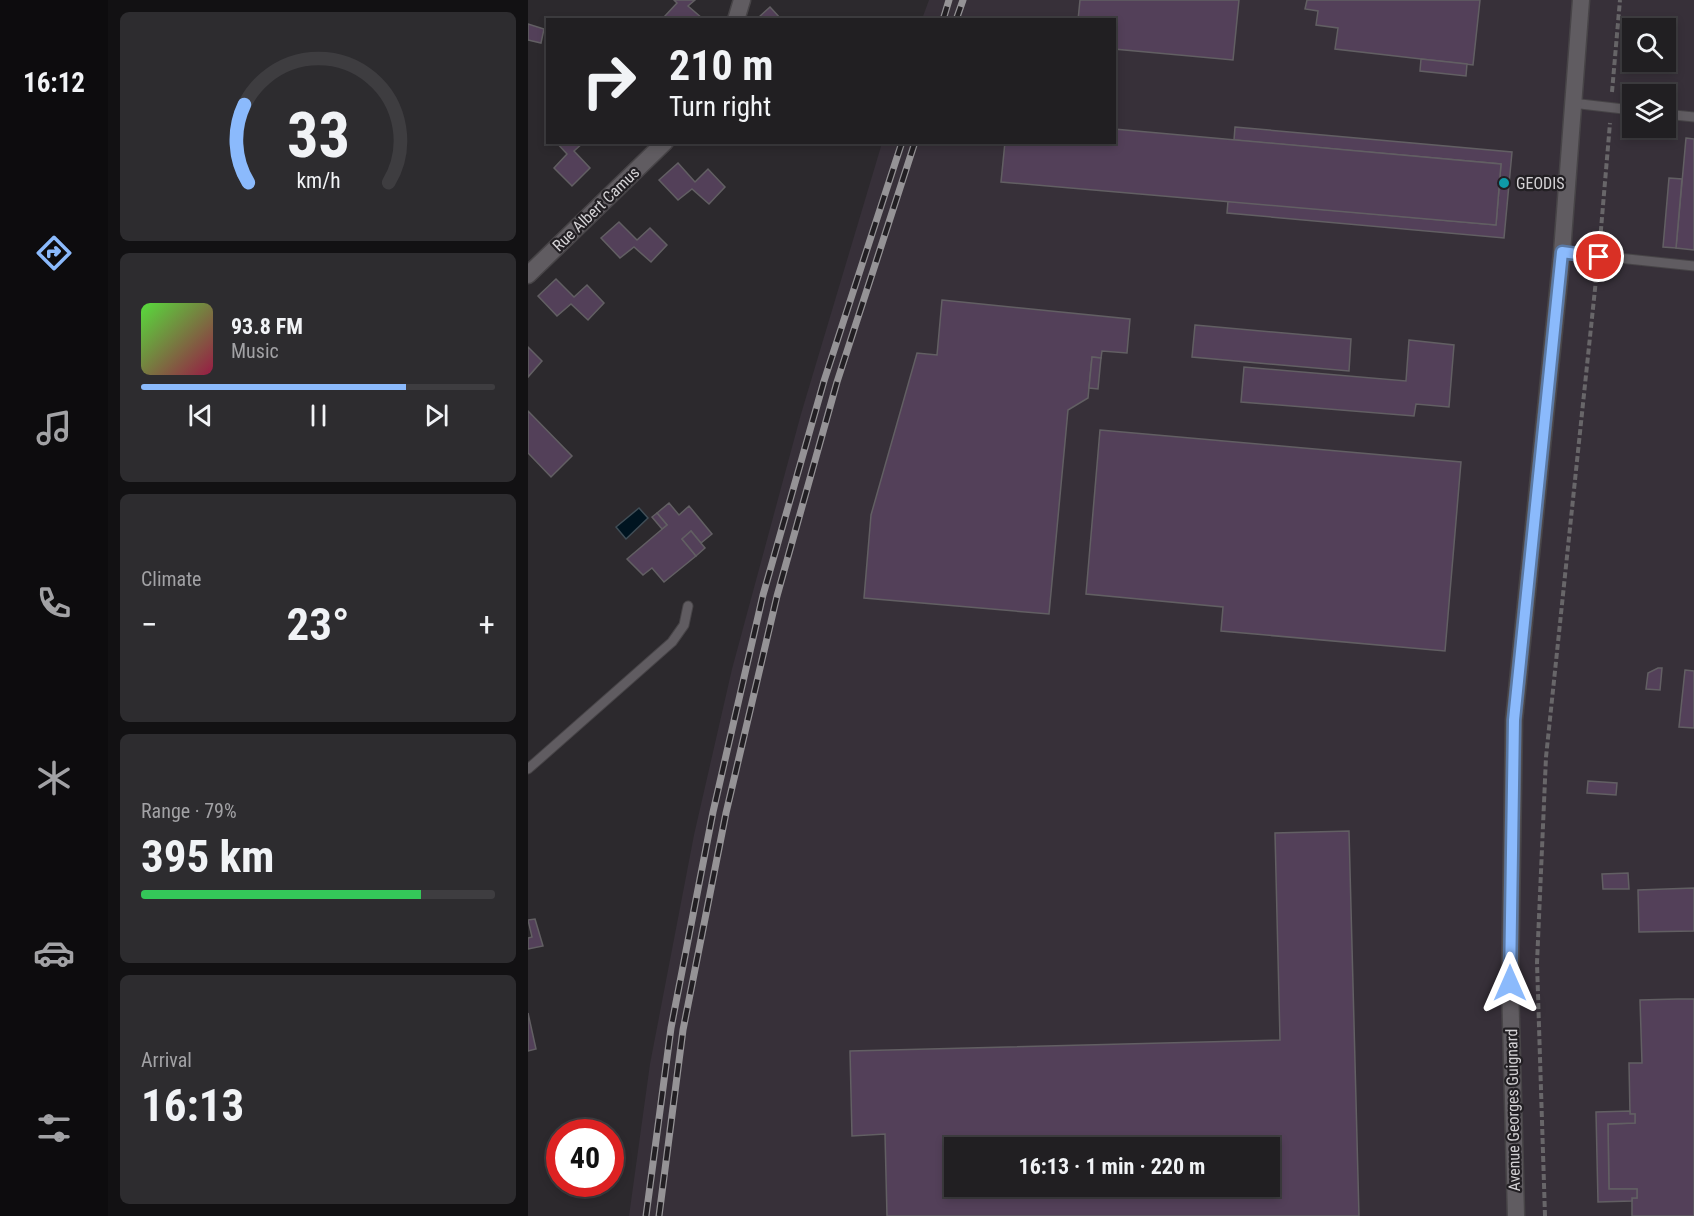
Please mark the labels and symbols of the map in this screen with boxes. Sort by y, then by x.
street label: Rue Albert Camus [549,163,643,255]
place label: GEODIS [1516,174,1564,193]
marker: GEODIS [1497,176,1511,190]
pin [1573,231,1624,282]
position arrow [1478,951,1542,1015]
street label: Avenue Georges Guignard [1502,1029,1524,1191]
speed limit sign: 40 [546,1119,624,1197]

